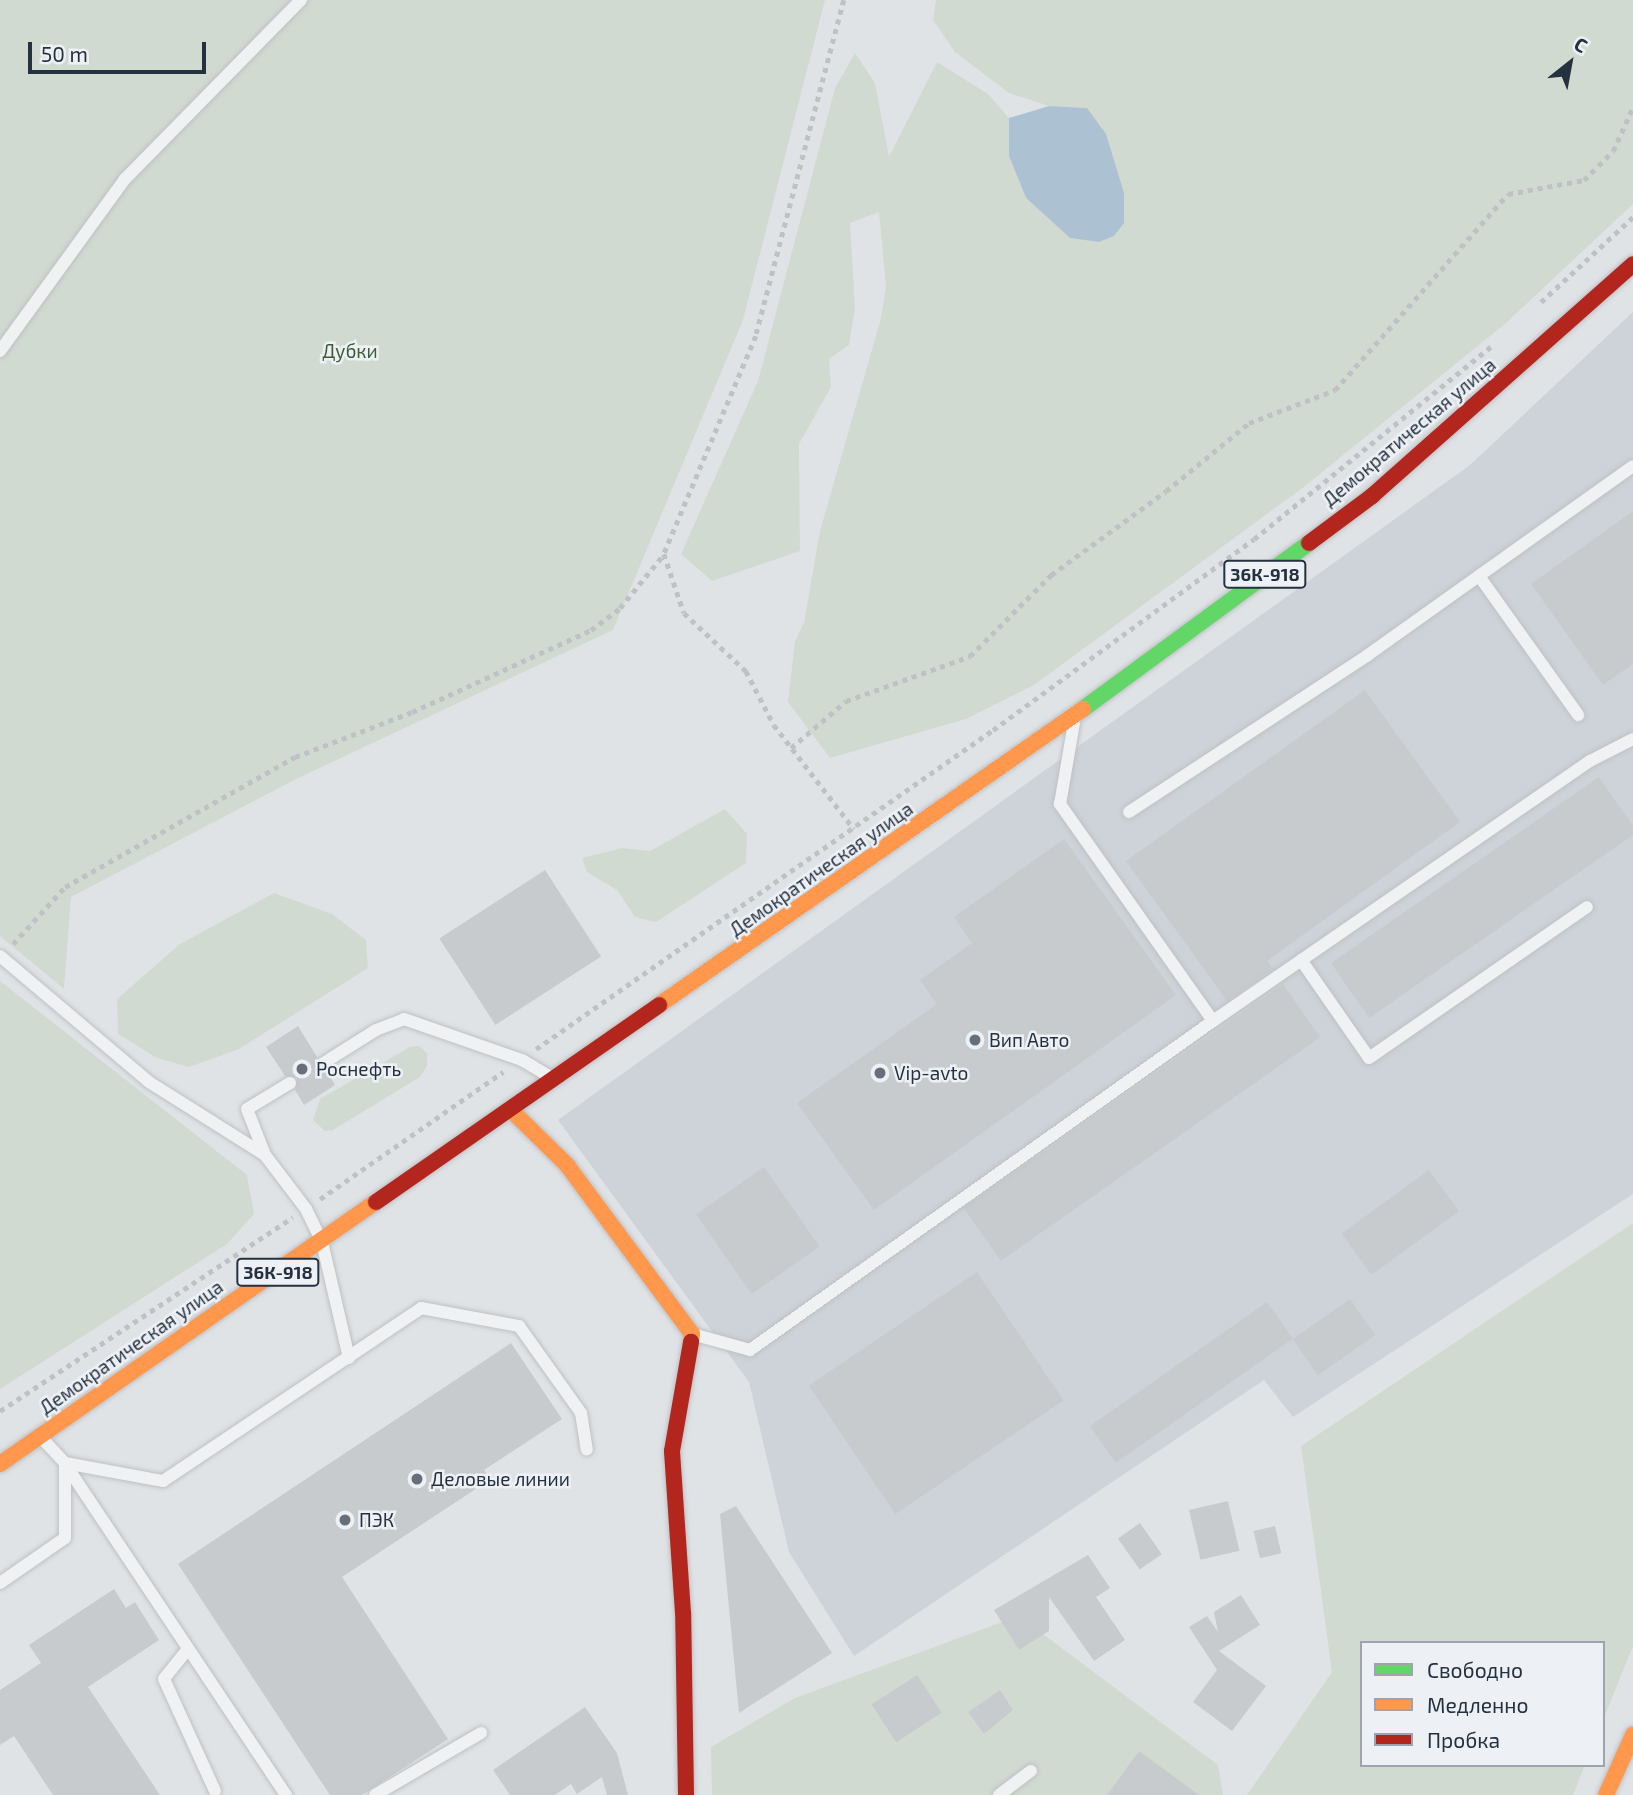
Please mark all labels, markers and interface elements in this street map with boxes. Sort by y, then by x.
scale bar [32,28,210,72]
north arrow [1535,28,1605,98]
text: С [1570,32,1592,57]
text: 50 m [41,41,88,66]
park label: Дубки [322,340,378,362]
street label: Демократическая улица [1318,353,1500,511]
road number: 36К-918 [1223,560,1307,588]
street label: Демократическая улица [725,797,917,941]
place label: Вип Авто [989,1029,1069,1051]
marker: Вип Авто [967,1032,983,1048]
place label: Роснефть [316,1058,401,1080]
marker: Роснефть [294,1061,310,1077]
place label: Vip-avto [894,1062,968,1084]
marker: Vip-avto [872,1065,888,1081]
road number: 36К-918 [236,1258,320,1287]
street label: Демократическая улица [35,1275,227,1419]
place label: Деловые линии [431,1468,570,1490]
marker: Деловые линии [409,1471,425,1487]
place label: ПЭК [359,1509,394,1531]
marker: ПЭК [337,1512,353,1528]
legend [1360,1641,1605,1767]
text: Свободно [1427,1657,1523,1682]
text: Медленно [1427,1692,1529,1717]
text: Пробка [1427,1727,1500,1752]

